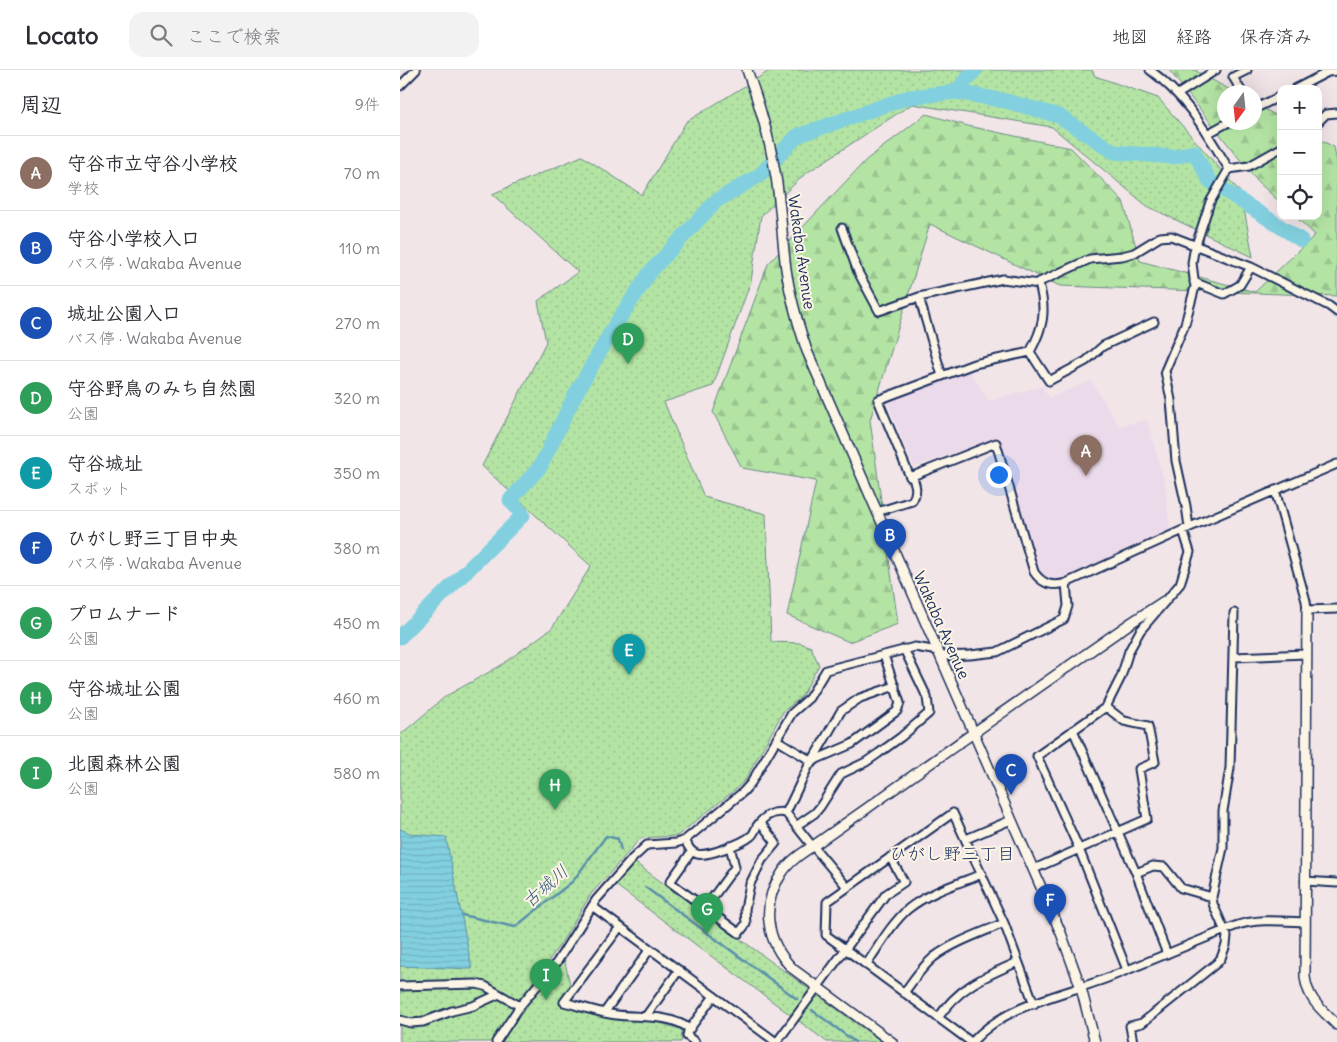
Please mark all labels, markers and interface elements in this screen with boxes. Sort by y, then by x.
search box [129,12,479,57]
text: Locato [25,20,99,50]
icon: search [147,21,175,49]
text: ここで検索 [187,24,282,48]
text: 地図 [1112,25,1148,48]
text: 経路 [1176,25,1212,48]
text: 保存済み [1240,25,1312,48]
north arrow [1217,85,1262,130]
map controls [1277,85,1322,220]
button: + [1277,85,1322,130]
text: 周辺 [20,91,62,118]
text: 9件 [355,94,380,114]
button: − [1277,130,1322,175]
text: 守谷市立守谷小学校 [67,151,238,175]
text: A [31,163,41,183]
text: 70 m [344,163,380,183]
button: locate [1277,175,1322,220]
text: 学校 [67,178,99,198]
street label: Wakaba Avenue [784,193,820,311]
text: 守谷小学校入口 [67,226,200,250]
text: B [31,238,41,258]
text: 110 m [339,238,380,258]
text: バス停 · Wakaba Avenue [67,253,242,273]
text: 城址公園入口 [67,301,181,325]
text: C [31,313,41,333]
text: 270 m [335,313,380,333]
pin: D [612,323,644,364]
text: バス停 · Wakaba Avenue [67,328,242,348]
text: 守谷野鳥のみち自然園 [67,376,257,400]
text: D [30,388,42,408]
text: 320 m [334,388,380,408]
text: 公園 [67,403,99,423]
pin: A [1070,435,1102,476]
text: 守谷城址 [67,451,143,475]
your location [986,462,1012,488]
text: E [31,463,41,483]
text: 350 m [333,463,380,483]
text: スポット [67,478,131,498]
pin: B [874,519,906,560]
text: ひがし野三丁目中央 [67,526,238,550]
text: F [31,538,41,558]
text: 380 m [333,538,380,558]
text: バス停 · Wakaba Avenue [67,553,242,573]
street label: Wakaba Avenue [909,568,975,682]
text: プロムナード [67,601,181,625]
text: G [30,613,42,633]
text: 450 m [333,613,380,633]
text: 公園 [67,628,99,648]
pin: E [613,634,645,675]
text: 守谷城址公園 [67,676,181,700]
text: H [30,688,42,708]
text: 460 m [333,688,380,708]
text: 公園 [67,703,99,723]
text: 北園森林公園 [67,751,181,775]
pin: C [995,754,1027,795]
text: I [33,763,39,783]
text: 580 m [333,763,380,783]
pin: H [539,769,571,810]
text: 公園 [67,778,99,798]
district label: ひがし野三丁目 [889,842,1015,865]
water label: 古城川 [517,860,573,912]
pin: F [1034,884,1066,925]
pin: G [691,893,723,934]
pin: I [530,959,562,1000]

